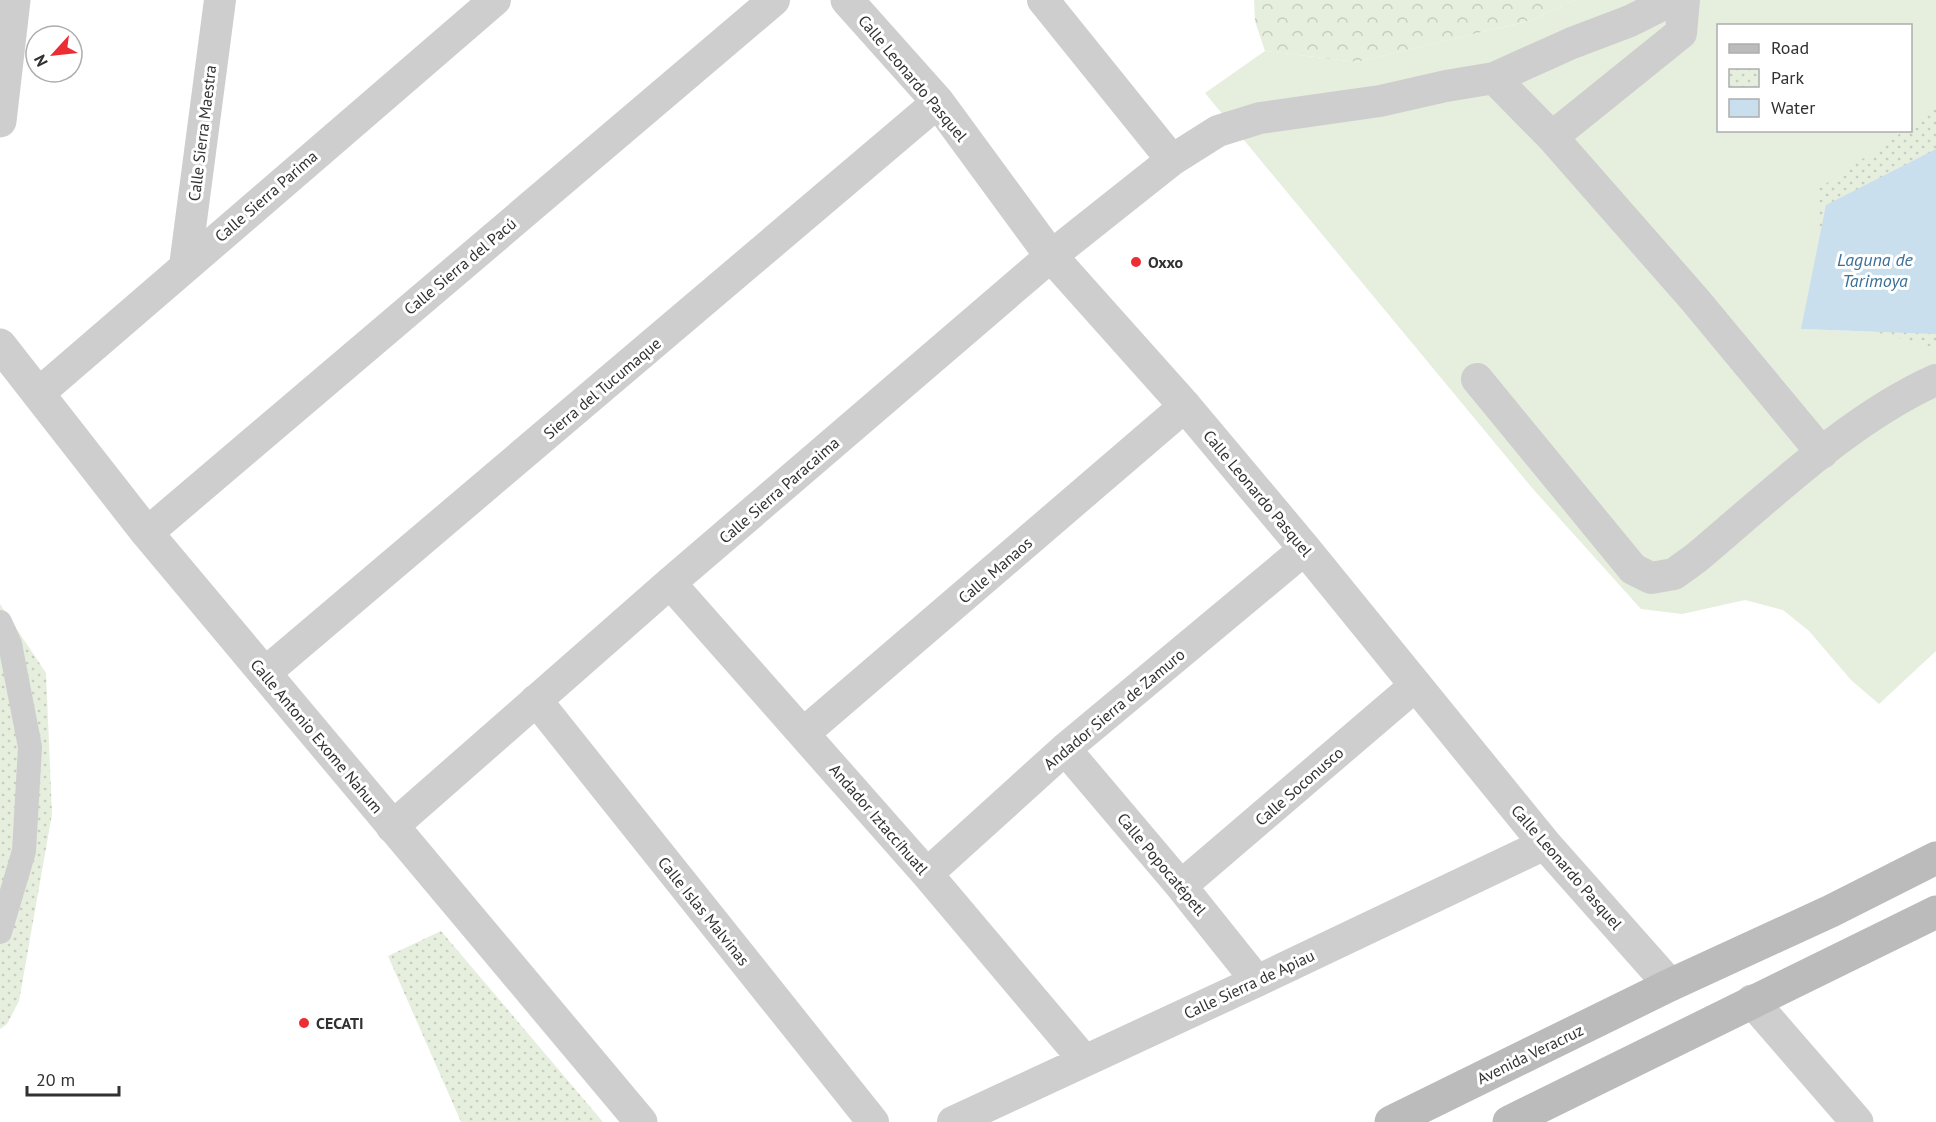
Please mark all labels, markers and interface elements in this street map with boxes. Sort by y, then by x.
street label: Calle Leonardo Pasquel [854,11,972,146]
north arrow [24,24,84,84]
legend [1717,24,1912,132]
text: Road [1771,36,1809,59]
text: N [29,52,52,70]
street label: Calle Sierra Maestra [184,64,220,202]
text: Park [1771,66,1804,89]
text: Water [1771,96,1815,119]
street label: Calle Sierra Parima [211,146,321,246]
street label: Calle Sierra del Pacú [400,213,520,319]
water label: Laguna de Tarimoya [1837,248,1914,292]
place label: Oxxo [1148,252,1184,272]
marker: Oxxo [1129,255,1143,269]
street label: Sierra del Tucumaque [539,333,665,443]
street label: Calle Leonardo Pasquel [1199,426,1317,561]
street label: Calle Sierra Paracaima [715,432,843,548]
street label: Calle Manaos [954,532,1036,607]
street label: Andador Sierra de Zamuro [1039,644,1189,774]
street label: Calle Antonio Exome Nahum [247,655,387,817]
street label: Calle Soconusco [1251,742,1347,830]
street label: Andador Iztaccíhuatl [825,759,933,879]
street label: Calle Leonardo Pasquel [1507,800,1627,934]
street label: Calle Popocatépetl [1113,808,1211,920]
street label: Calle Islas Malvinas [654,853,754,970]
street label: Calle Sierra de Apiau [1180,945,1318,1023]
place label: CECATI [316,1013,364,1033]
marker: CECATI [297,1016,311,1030]
street label: Avenida Veracruz [1474,1020,1586,1088]
scale bar [27,1059,118,1097]
text: 20 m [36,1068,75,1091]

